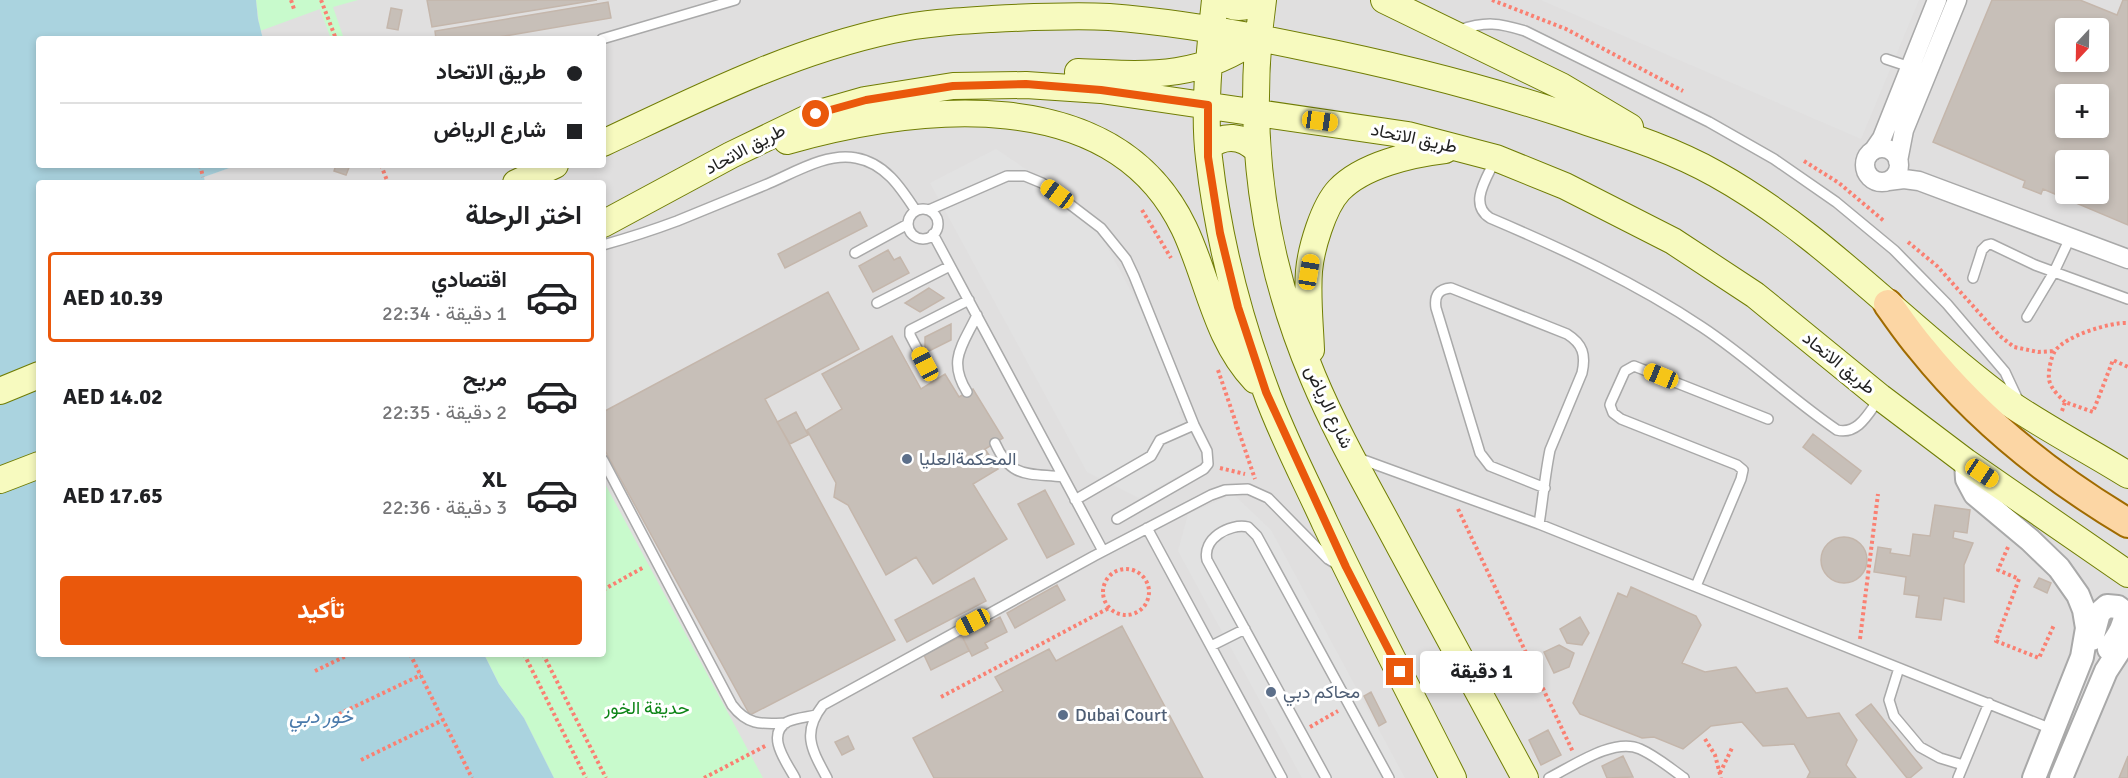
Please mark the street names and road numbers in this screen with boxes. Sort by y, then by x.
street label: طريق الاتحاد [1369,118,1459,158]
street label: طريق الاتحاد [701,119,789,179]
street label: طريق الاتحاد [1798,327,1880,399]
street label: شارع الرياض [1299,362,1358,453]

